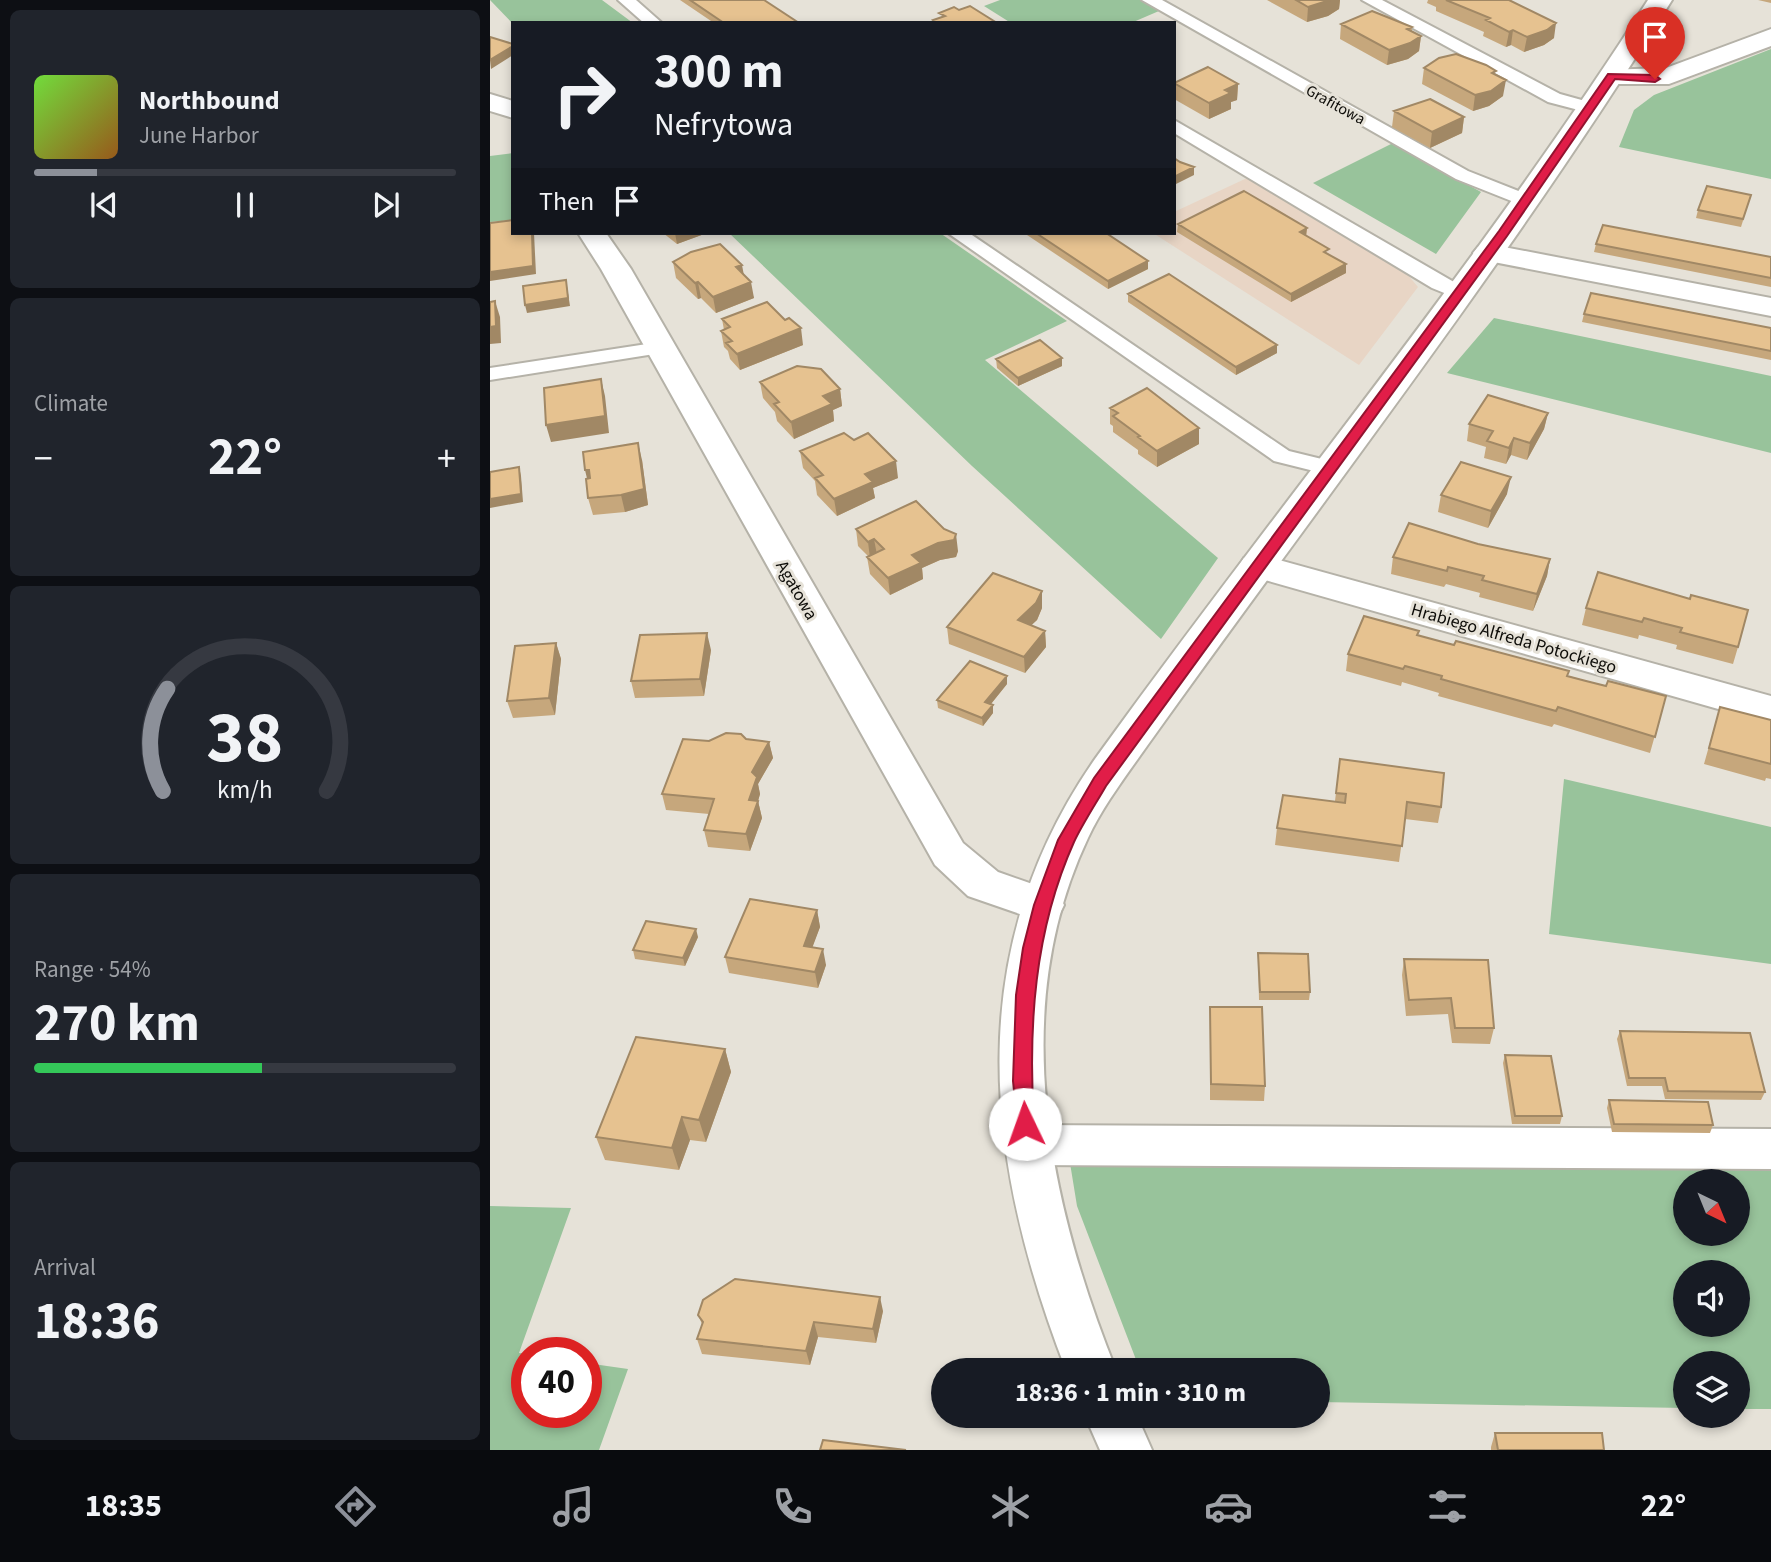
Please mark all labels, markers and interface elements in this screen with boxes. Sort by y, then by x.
pin [1625,7,1685,79]
icon: arrive [1636,18,1674,56]
text: 300 m [654,37,783,107]
icon: right [539,49,630,140]
street label: Grafitowa [1302,80,1369,130]
text: Northbound [139,82,280,119]
text: Nefrytowa [654,102,793,148]
text: June Harbor [139,119,259,152]
icon: arrive [608,182,646,220]
text: Then [539,183,594,220]
icon: previous [85,186,123,224]
icon: pause [226,186,264,224]
icon: next [367,186,405,224]
text: Climate [34,387,108,420]
text: 22° [208,421,282,495]
text: − [34,432,53,486]
text: + [437,432,456,486]
street label: Agatowa [770,556,824,625]
street label: Hrabiego Alfreda Potockiego [1408,597,1620,680]
text: 38 [207,686,283,790]
text: km/h [217,772,273,808]
text: Range · 54% [34,953,151,986]
text: 270 km [34,987,200,1061]
position arrow [988,1087,1062,1161]
north arrow [1673,1169,1750,1246]
map controls [1673,1169,1750,1428]
text: Arrival [34,1251,96,1284]
button: sound [1673,1260,1750,1337]
text: 18:36 [34,1285,159,1359]
speed limit sign: 40 [511,1337,602,1428]
button: layers [1673,1351,1750,1428]
text: 18:36 · 1 min · 310 m [1015,1374,1246,1411]
icon: directions [331,1482,380,1531]
icon: music [549,1482,598,1531]
icon: phone [768,1482,817,1531]
icon: climate [986,1482,1035,1531]
icon: car [1204,1482,1253,1531]
icon: filters [1423,1482,1472,1531]
text: 18:35 [85,1483,162,1529]
text: 22° [1641,1483,1686,1529]

